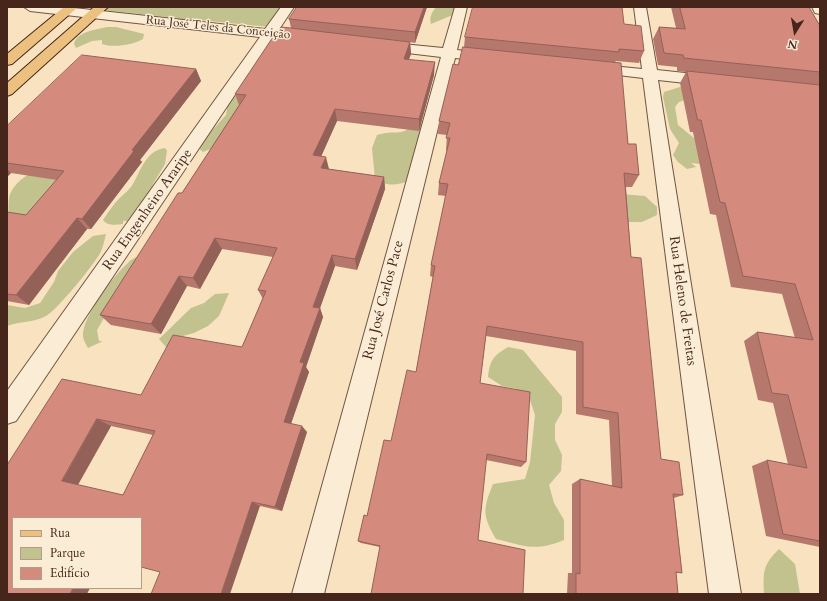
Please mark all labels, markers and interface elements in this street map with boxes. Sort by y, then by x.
north arrow [775,12,815,52]
street label: Rua José Teles da Conceição [145,13,291,43]
text: N [787,36,799,53]
street label: Rua Engenheiro Araripe [100,146,196,274]
street label: Rua Heleno de Freitas [665,235,699,367]
street label: Rua José Carlos Pace [360,239,408,361]
legend [12,517,142,589]
text: Rua [50,525,70,541]
text: Parque [50,545,85,561]
text: Edifício [50,565,90,581]

